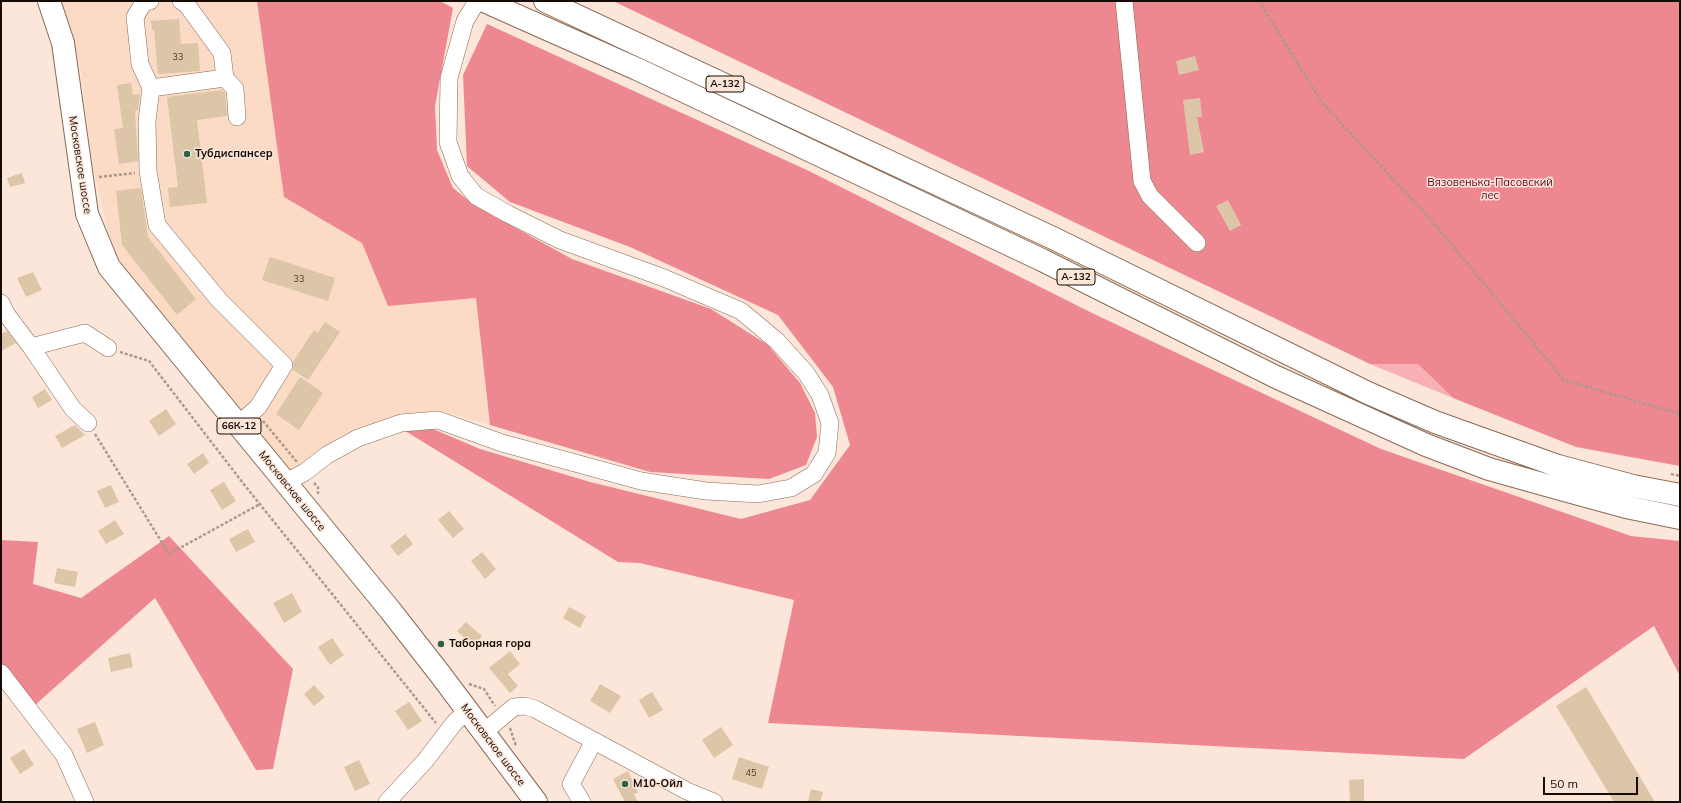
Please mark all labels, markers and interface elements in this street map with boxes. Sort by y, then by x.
house number: 33 [173,52,183,62]
road number: А-132 [706,76,744,92]
street label: Московское шоссе [66,115,94,215]
place label: Тубдиспансер [195,147,273,161]
marker: Тубдиспансер [182,149,192,159]
park label: Вязовенька-Пасовский лес [1427,176,1553,202]
road number: А-132 [1057,269,1095,285]
house number: 33 [294,274,304,284]
road number: 66К-12 [217,418,261,434]
street label: Московское шоссе [256,448,328,534]
place label: Таборная гора [449,637,531,651]
marker: Таборная гора [436,639,446,649]
street label: Московское шоссе [458,701,528,789]
house number: 45 [746,768,756,778]
scale bar [1545,769,1640,795]
text: 50 m [1550,776,1578,791]
place label: М10-Ойл [633,777,683,791]
marker: М10-Ойл [620,779,630,789]

